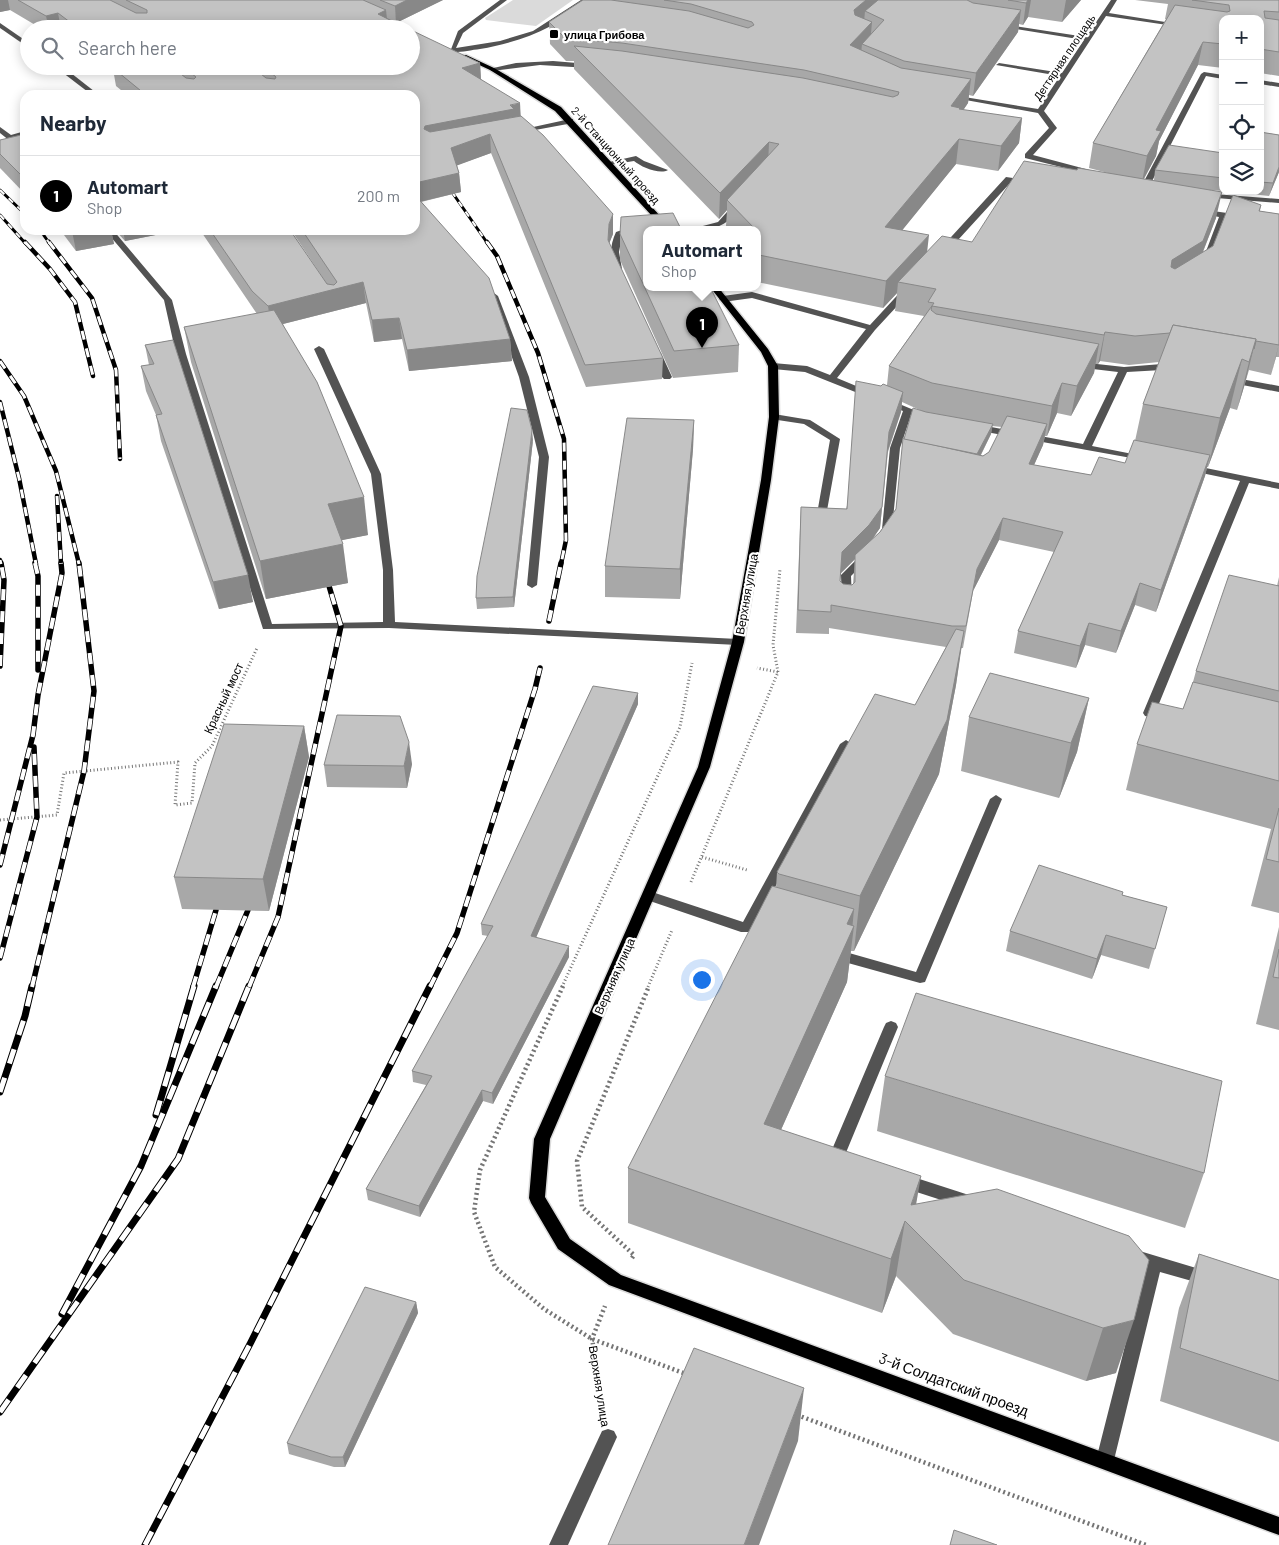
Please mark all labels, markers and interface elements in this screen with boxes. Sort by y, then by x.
street label: Дегтярная площадь [1030,11,1098,102]
map controls [1219,15,1264,195]
button: + [1219,15,1264,60]
search box [20,20,420,75]
marker: улица Грибова [548,28,560,40]
place label: улица Грибова [564,28,645,41]
icon: search [38,34,66,62]
text: Search here [78,36,177,59]
button: − [1219,60,1264,105]
street label: 2-й Станционный проезд [569,104,663,207]
button: locate [1219,105,1264,150]
text: Nearby [40,110,106,135]
button: layers [1219,150,1264,195]
text: Automart [87,175,168,198]
text: 1 [53,186,59,205]
text: 200 m [357,186,400,205]
text: Shop [87,198,122,217]
popup [643,226,761,291]
text: Automart [661,238,743,261]
text: Shop [661,261,697,280]
pin: 1 [686,307,718,348]
street label: Верхняя улица [732,552,761,636]
street label: Красный мост [200,660,247,736]
street label: Верхняя улица [591,935,638,1017]
your location [689,967,715,993]
street label: Верхняя улица [586,1344,613,1428]
street label: 3-й Солдатский проезд [877,1349,1032,1420]

